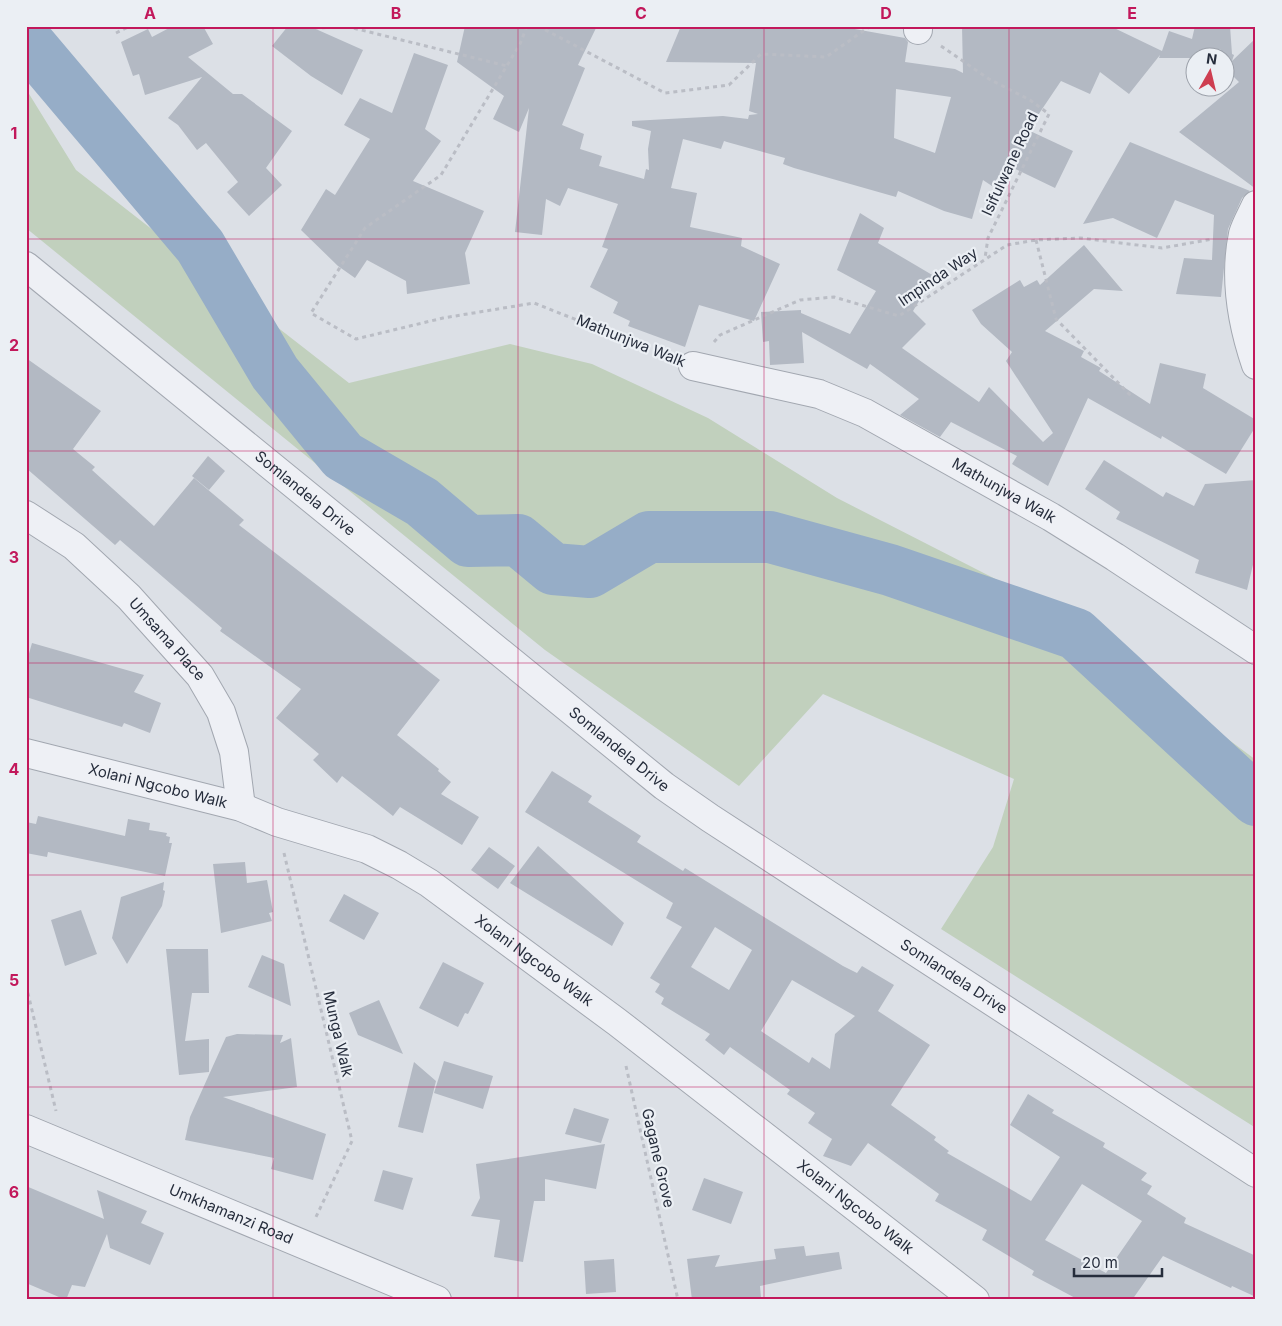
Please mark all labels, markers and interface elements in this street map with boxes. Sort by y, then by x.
text: A [144,3,156,23]
text: B [391,3,401,23]
text: C [635,3,647,23]
text: D [880,3,892,23]
text: E [1127,3,1137,23]
north arrow [1184,48,1234,98]
text: N [1205,49,1218,68]
street label: Isifulwane Road [977,109,1042,219]
text: 1 [11,123,17,143]
street label: Impinda Way [895,243,981,310]
street label: Mathunjwa Walk [574,310,689,371]
text: 2 [9,335,19,355]
street label: Somlandela Drive [251,446,360,540]
street label: Mathunjwa Walk [949,454,1061,527]
text: 3 [9,547,19,567]
street label: Umsama Place [125,593,210,685]
street label: Somlandela Drive [565,702,673,796]
text: 4 [9,759,20,779]
street label: Xolani Ngcobo Walk [87,759,230,812]
street label: Xolani Ngcobo Walk [471,910,598,1011]
street label: Somlandela Drive [897,934,1011,1018]
text: 5 [9,970,19,990]
street label: Munga Walk [319,989,358,1079]
street label: Gagane Grove [638,1106,679,1209]
street label: Xolani Ngcobo Walk [794,1156,918,1258]
street label: Umkhamanzi Road [166,1180,296,1248]
text: 6 [9,1182,19,1202]
scale bar [1074,1246,1162,1278]
text: 20 m [1082,1253,1118,1272]

